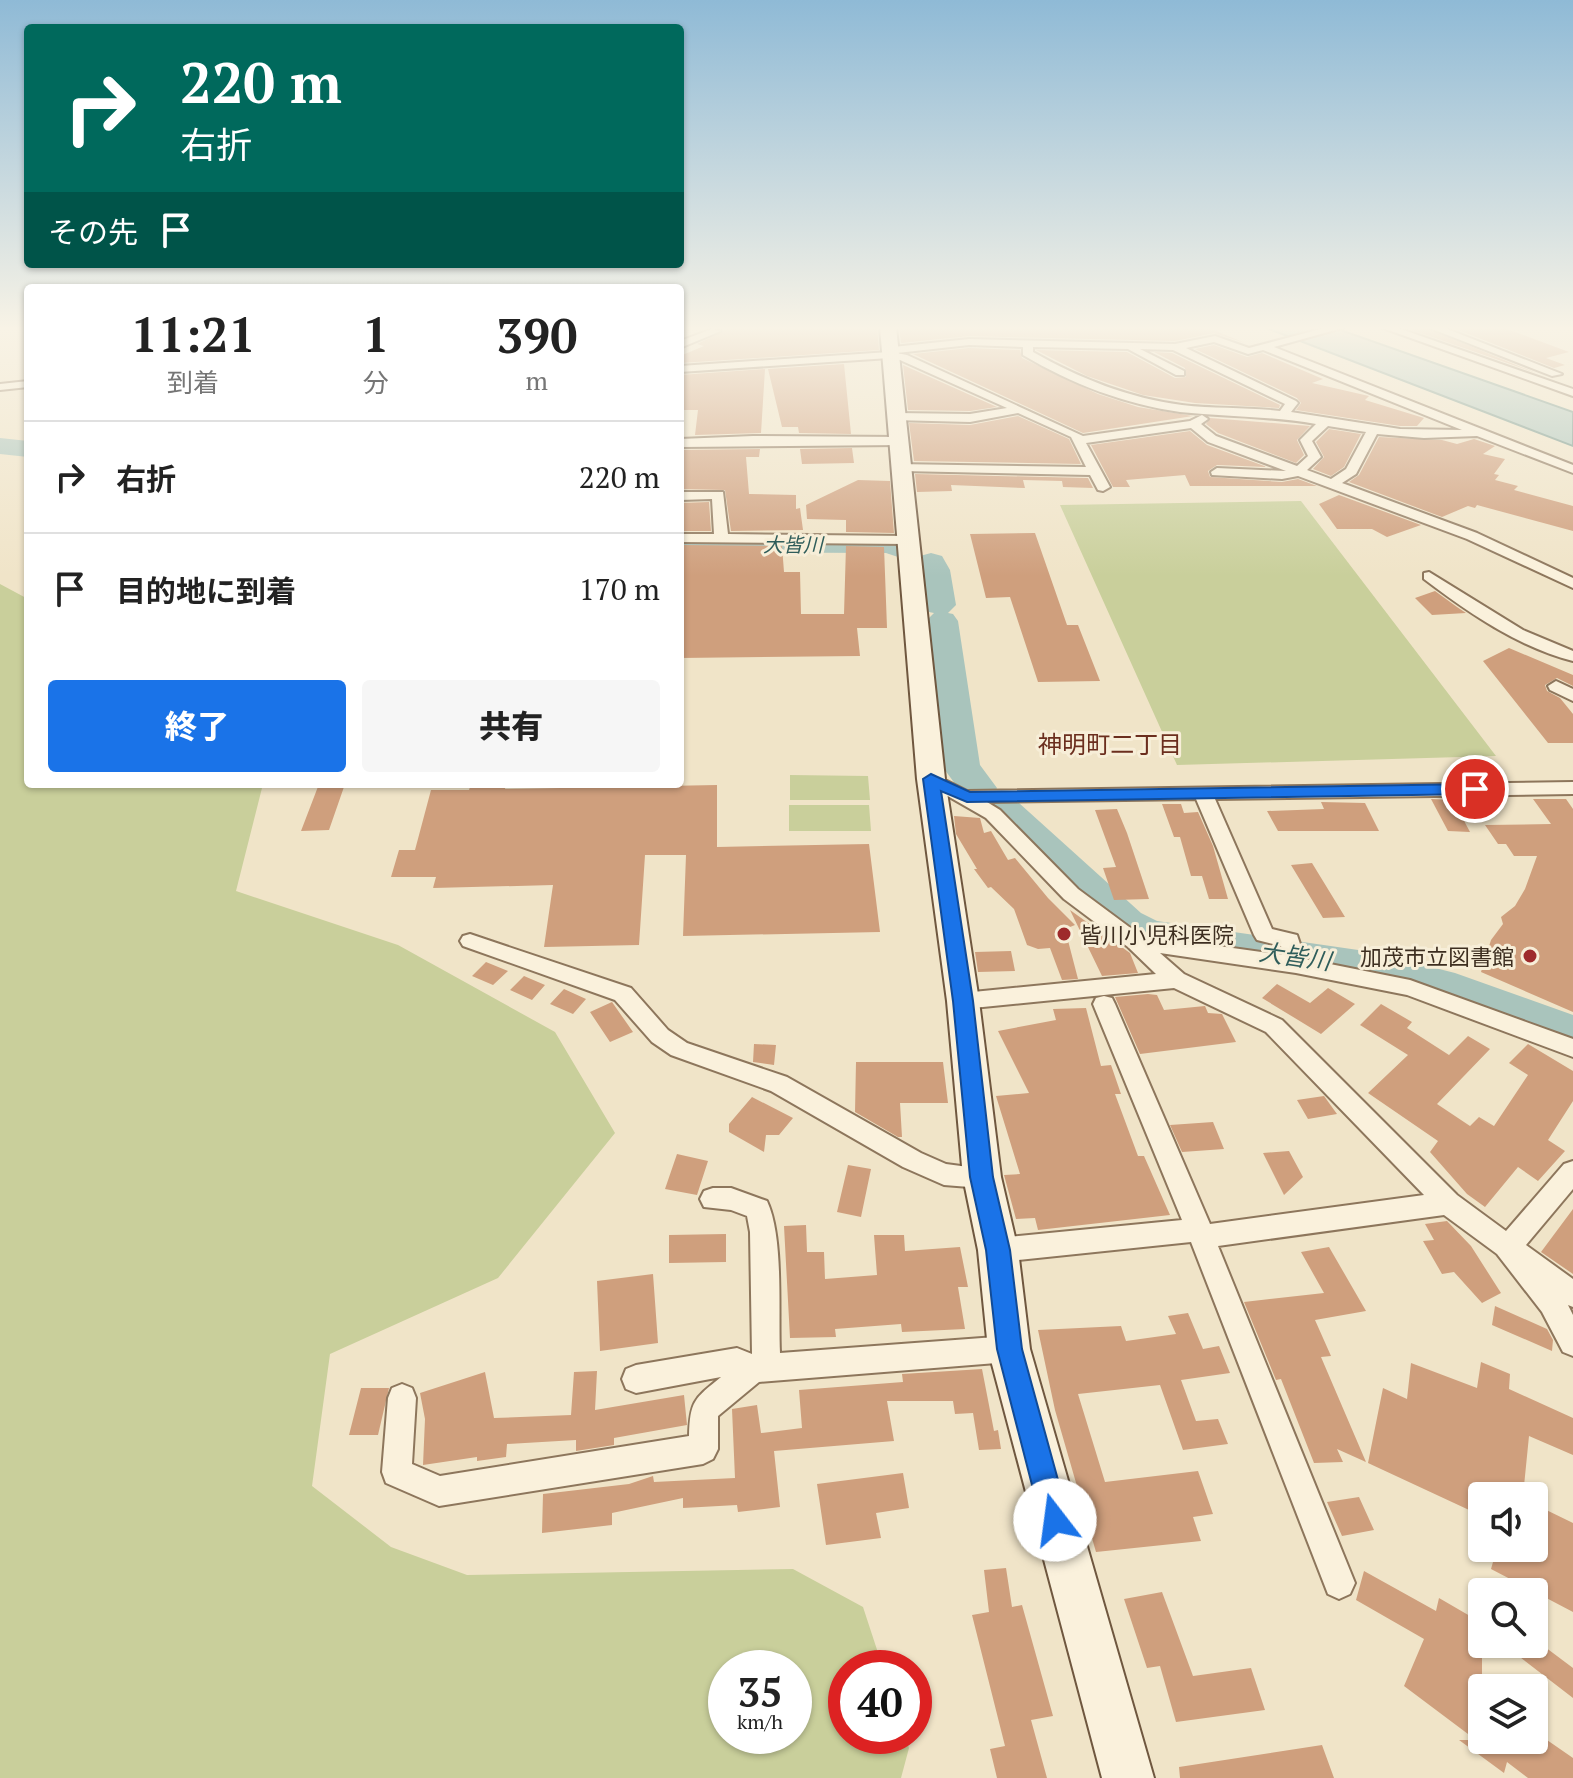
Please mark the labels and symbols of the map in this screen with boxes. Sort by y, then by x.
water label: 大皆川 [763,531,825,558]
district label: 神明町二丁目 [1038,728,1182,760]
pin [1441,755,1509,823]
place label: 皆川小児科医院 [1080,920,1234,949]
marker: 皆川小児科医院 [1055,925,1073,943]
water label: 大皆川 [1257,935,1336,977]
place label: 加茂市立図書館 [1360,942,1514,971]
marker: 加茂市立図書館 [1521,947,1539,965]
position arrow [1013,1478,1097,1562]
speed limit sign: 40 [828,1650,932,1754]

